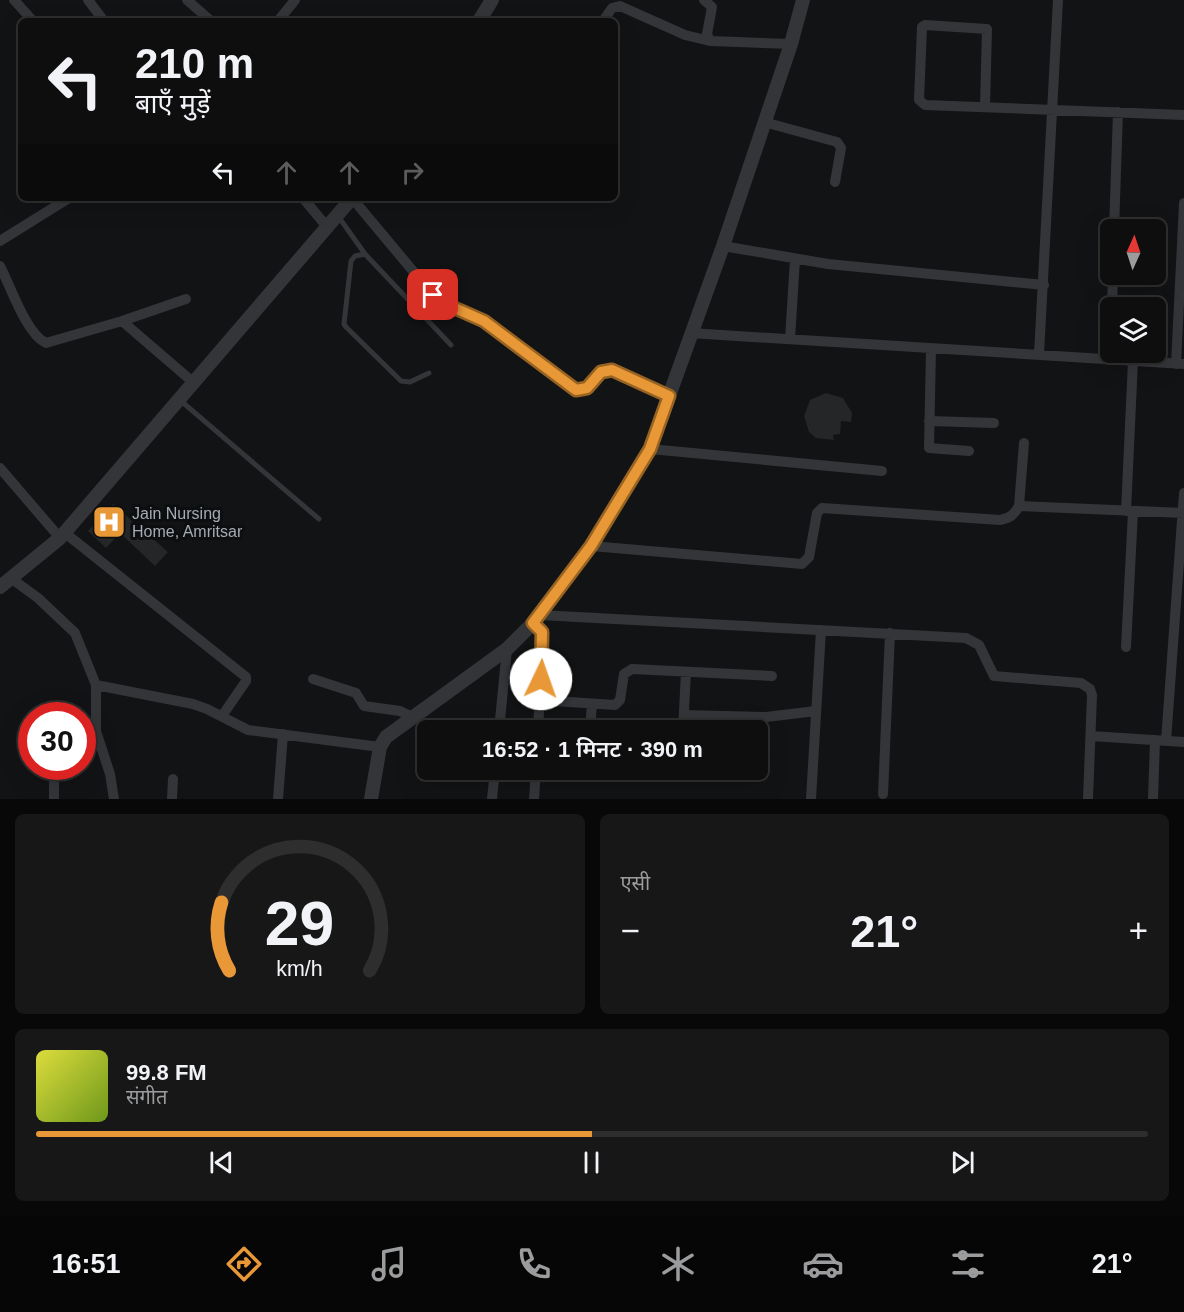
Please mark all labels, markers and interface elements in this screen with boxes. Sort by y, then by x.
text: 210 m [135,40,254,87]
icon: left [36,42,114,120]
text: बाएँ मुड़ें [135,89,210,119]
icon: left [207,156,240,189]
icon: ahead [270,156,303,189]
icon: ahead [333,156,366,189]
icon: right [396,156,429,189]
north arrow [1100,219,1166,285]
map controls [1100,219,1166,363]
pin [407,269,458,320]
icon: arrive [416,278,449,311]
button: layers [1100,297,1166,363]
hospital icon: Jain Nursing Home, Amritsar [91,504,127,540]
place label: Jain Nursing Home, Amritsar [132,505,243,540]
position arrow [509,647,573,711]
speed limit sign: 30 [18,702,96,780]
text: 16:52 · 1 मिनट · 390 m [482,737,703,762]
text: एसी [621,872,650,894]
text: 29 [265,889,334,958]
text: 21° [850,906,918,957]
text: − [621,912,640,949]
text: + [1129,912,1148,949]
text: km/h [277,957,323,981]
text: 99.8 FM [126,1060,207,1085]
text: संगीत [126,1086,167,1108]
icon: previous [205,1146,238,1179]
icon: pause [575,1146,608,1179]
icon: next [946,1146,979,1179]
icon: directions [223,1243,265,1285]
icon: music [368,1243,410,1285]
icon: phone [513,1243,555,1285]
icon: climate [657,1243,699,1285]
icon: car [802,1243,844,1285]
icon: filters [947,1243,989,1285]
text: 16:51 [51,1249,120,1279]
text: 21° [1092,1249,1133,1279]

